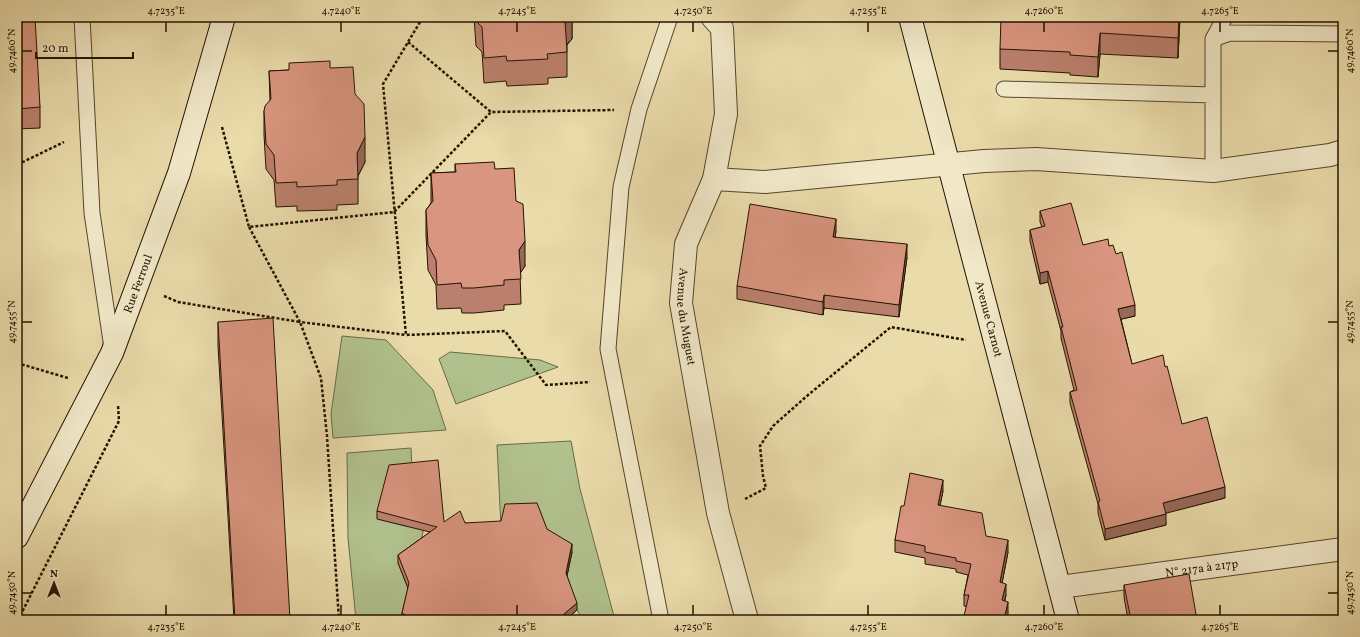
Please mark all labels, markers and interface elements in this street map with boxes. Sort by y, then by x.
text: 4.7235°E [147,4,185,18]
text: 4.7240°E [321,4,361,18]
text: 4.7245°E [498,4,536,18]
text: 4.7250°E [674,4,712,18]
text: 4.7255°E [849,4,887,18]
text: 4.7260°E [1025,4,1063,18]
text: 4.7265°E [1201,4,1239,18]
text: 49.7460°N [5,28,19,73]
text: 49.7460°N [1343,28,1357,73]
scale bar [36,34,133,60]
text: 20 m [42,41,69,57]
street label: Rue Ferroul [120,252,157,316]
street label: Avenue du Muguet [672,267,699,367]
street label: Avenue Carnot [970,279,1006,359]
text: 49.7455°N [5,300,19,344]
text: 49.7455°N [1343,300,1357,344]
street label: N° 217a à 217p [1164,556,1239,582]
north arrow [34,563,74,603]
text: N [50,567,58,582]
text: 49.7450°N [5,570,19,615]
text: 49.7450°N [1343,570,1357,615]
text: 4.7235°E [147,620,185,634]
text: 4.7240°E [321,620,361,634]
text: 4.7245°E [498,620,536,634]
text: 4.7250°E [674,620,712,634]
text: 4.7255°E [849,620,887,634]
text: 4.7260°E [1025,620,1063,634]
text: 4.7265°E [1201,620,1239,634]

